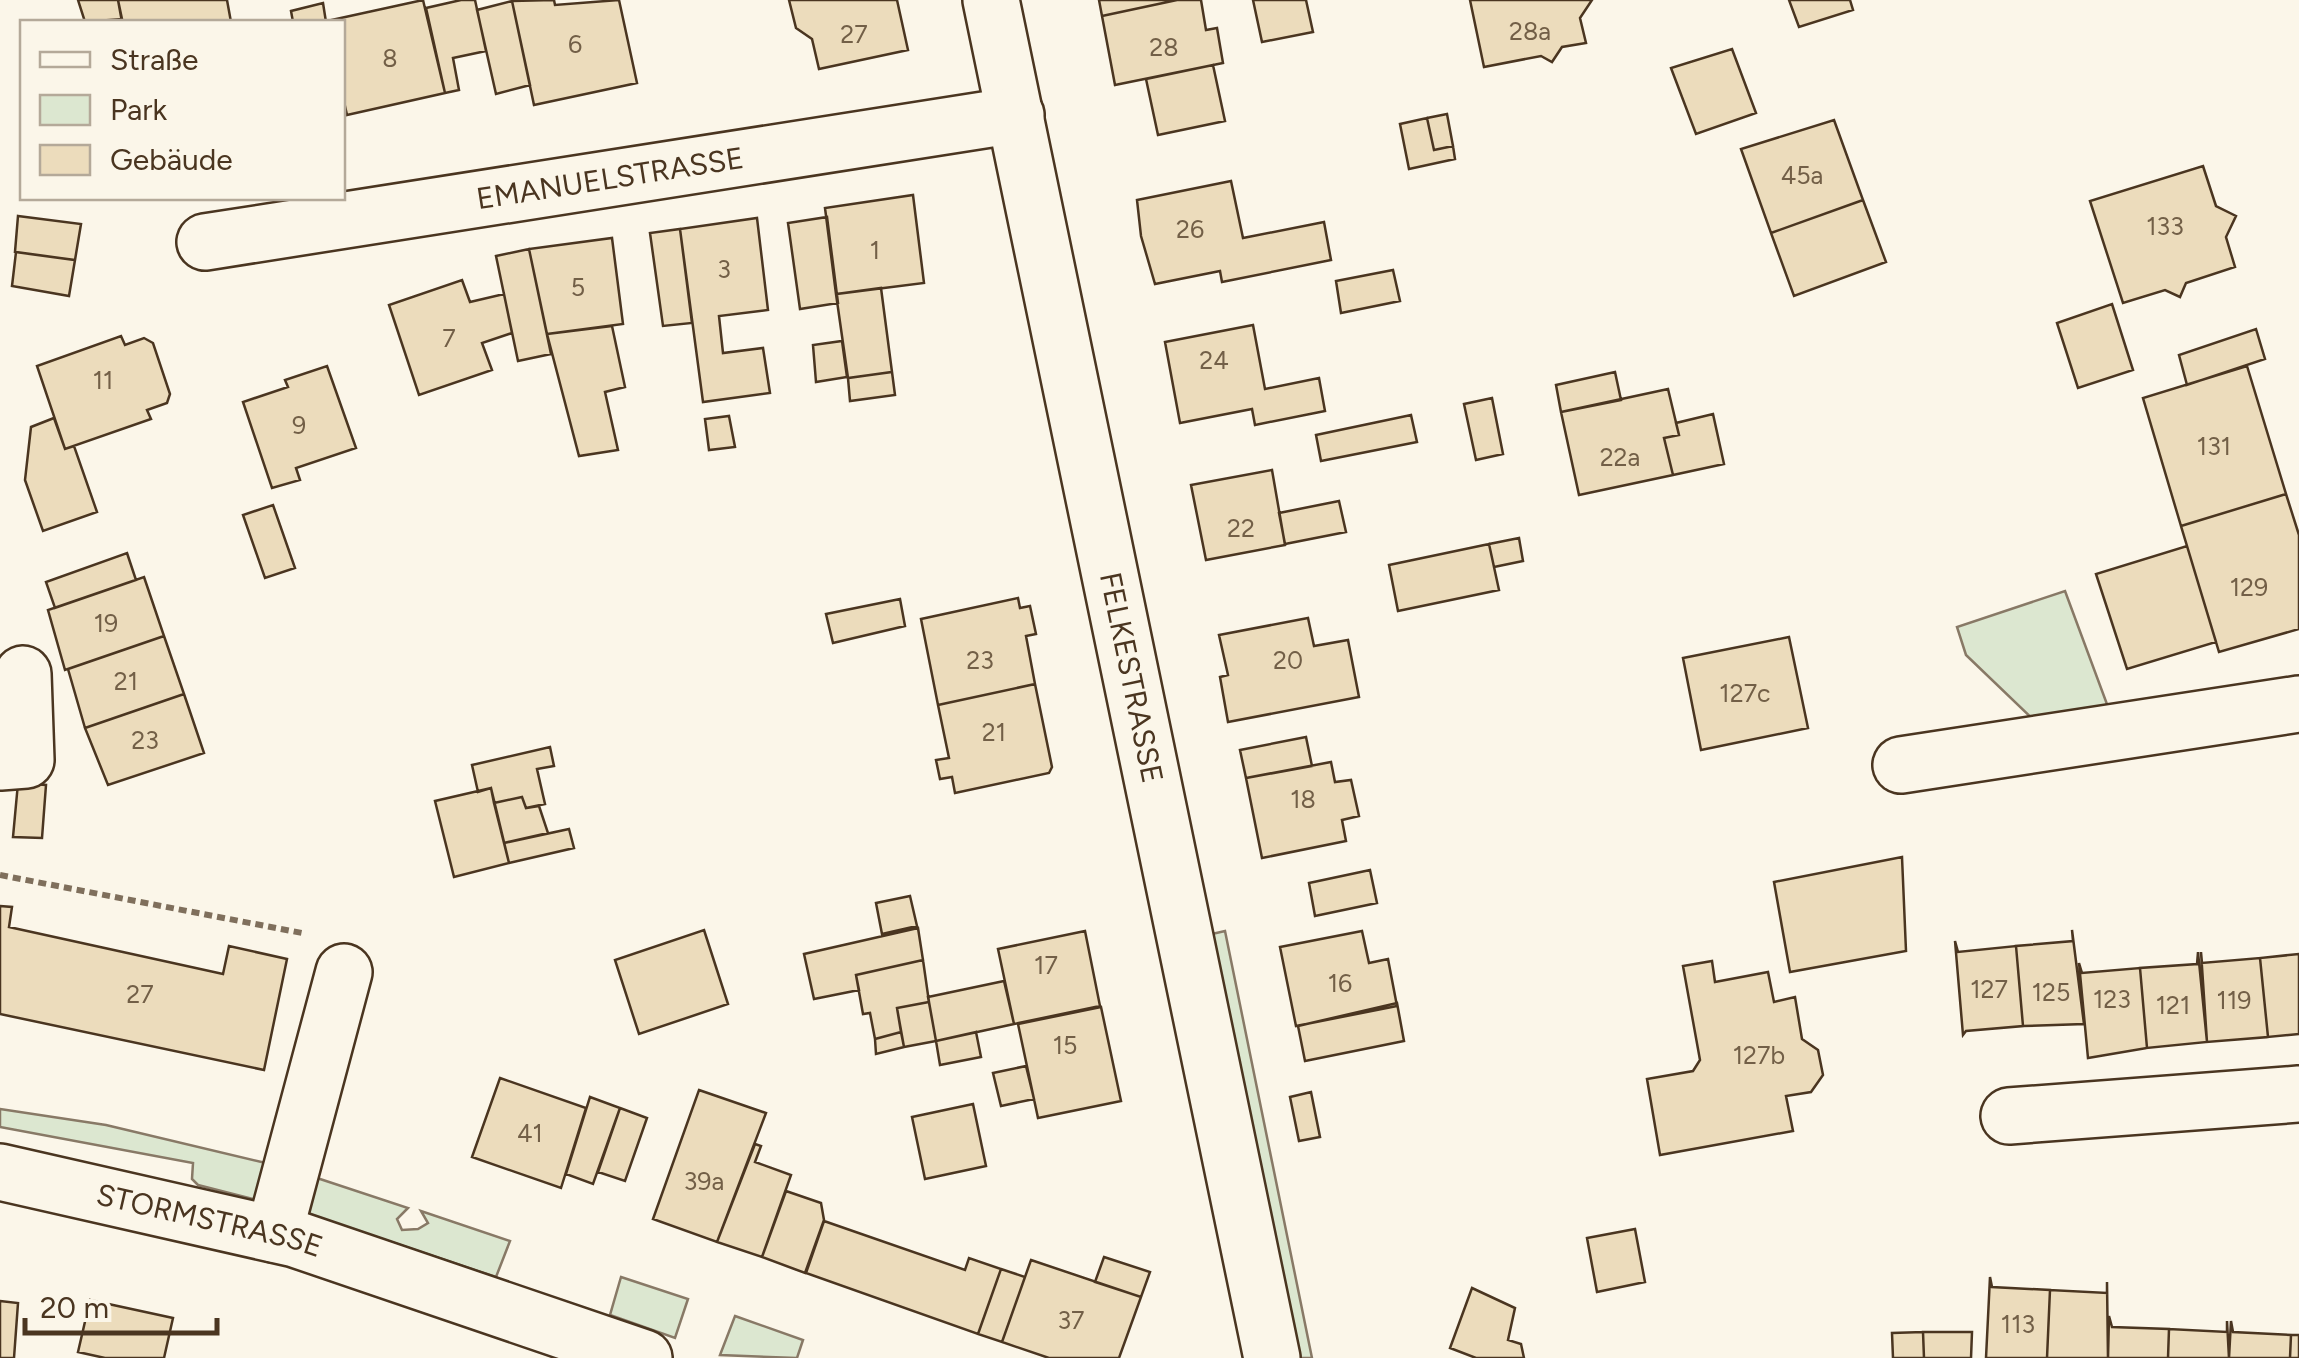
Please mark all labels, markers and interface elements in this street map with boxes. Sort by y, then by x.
house number: 28a [1509,16,1551,46]
house number: 27 [840,19,868,49]
legend [20,20,345,200]
house number: 6 [568,29,582,59]
house number: 28 [1149,32,1179,62]
text: Straße [110,41,199,78]
house number: 8 [382,43,398,73]
text: Park [110,91,168,128]
street label: EMANUELSTRASSE [474,139,746,217]
text: Gebäude [110,141,233,178]
house number: 45a [1781,160,1823,190]
house number: 133 [2146,211,2184,241]
house number: 26 [1176,214,1204,244]
house number: 1 [870,235,880,265]
house number: 3 [717,254,731,284]
house number: 5 [571,272,585,302]
house number: 7 [442,323,456,353]
house number: 24 [1199,345,1229,375]
house number: 11 [93,365,113,395]
house number: 9 [292,410,306,440]
house number: 131 [2197,431,2231,461]
house number: 22a [1600,442,1640,472]
house number: 22 [1227,513,1255,543]
street label: FELKESTRASSE [1092,569,1172,786]
house number: 129 [2230,572,2268,602]
house number: 19 [94,608,118,638]
house number: 23 [966,645,994,675]
house number: 20 [1273,645,1303,675]
house number: 21 [114,666,138,696]
house number: 127c [1719,678,1771,708]
house number: 21 [982,717,1006,747]
house number: 23 [131,725,159,755]
house number: 18 [1290,784,1316,814]
house number: 17 [1034,950,1058,980]
house number: 16 [1328,968,1352,998]
house number: 127 [1970,974,2008,1004]
house number: 125 [2032,977,2070,1007]
house number: 27 [126,979,154,1009]
house number: 123 [2093,984,2131,1014]
house number: 119 [2217,985,2251,1015]
house number: 121 [2156,990,2190,1020]
house number: 15 [1053,1030,1077,1060]
house number: 127b [1733,1040,1785,1070]
house number: 41 [517,1118,543,1148]
house number: 39a [684,1166,724,1196]
street label: STORMSTRASSE [93,1175,328,1265]
scale bar [25,1273,218,1335]
text: 20 m [40,1289,109,1326]
house number: 37 [1057,1305,1085,1335]
house number: 113 [2001,1309,2035,1339]

